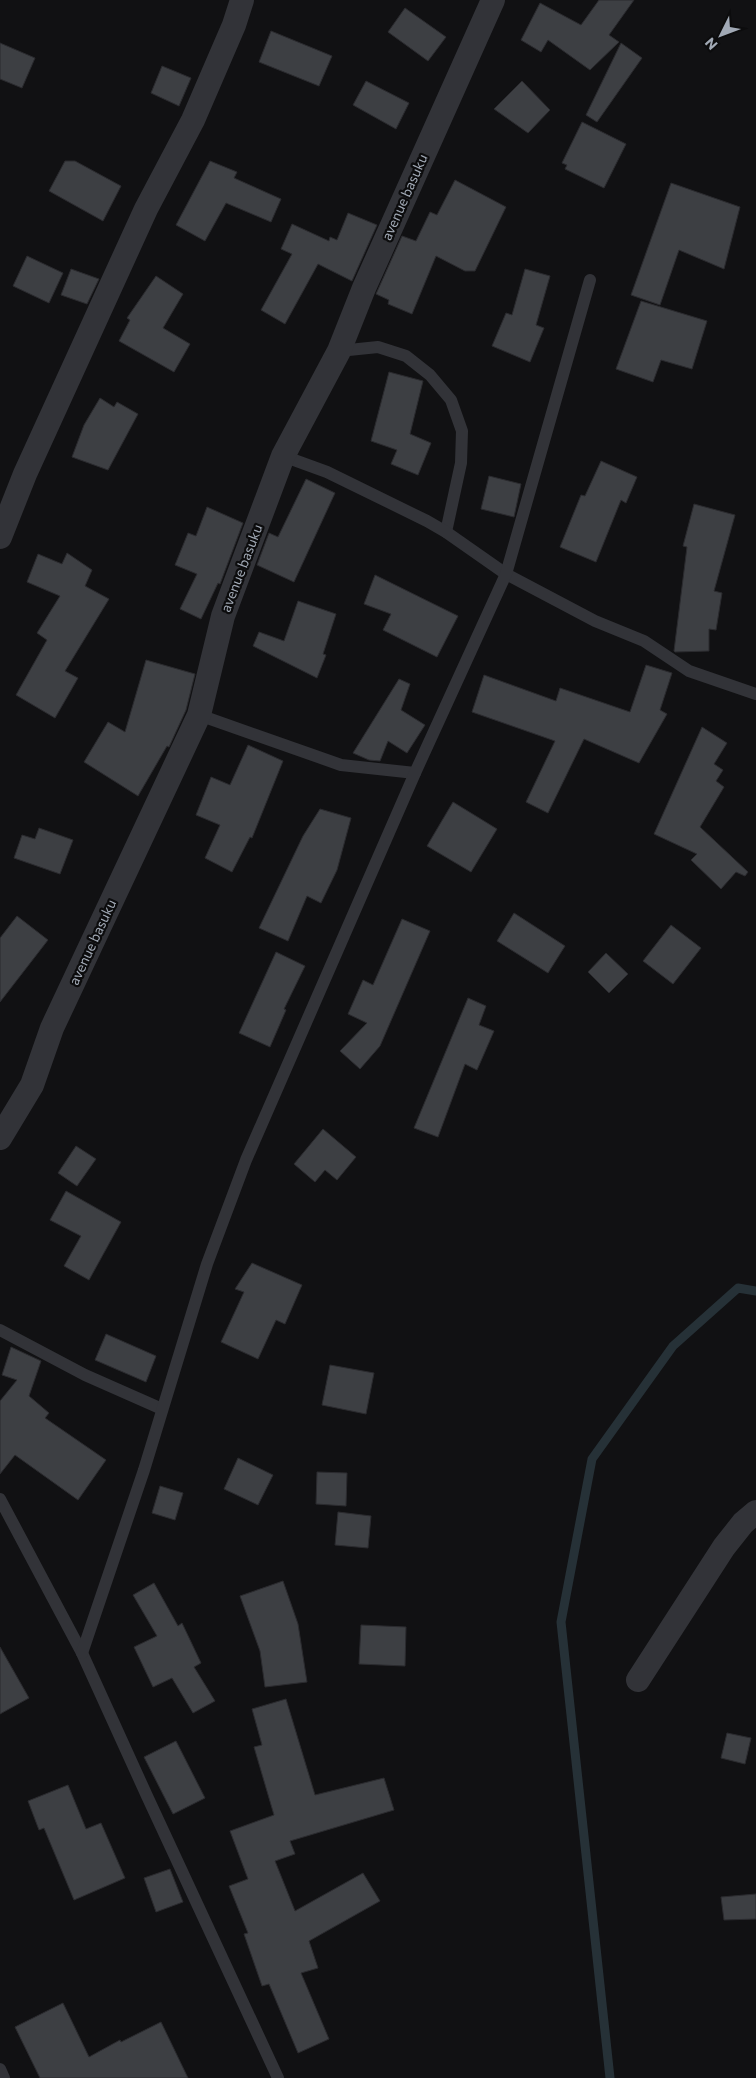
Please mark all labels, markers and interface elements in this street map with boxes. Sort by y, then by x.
north arrow [696,10,746,60]
text: N [701,34,721,54]
street label: avenue basuku [377,151,431,243]
street label: avenue basuku [216,522,266,614]
street label: avenue basuku [65,896,119,988]

